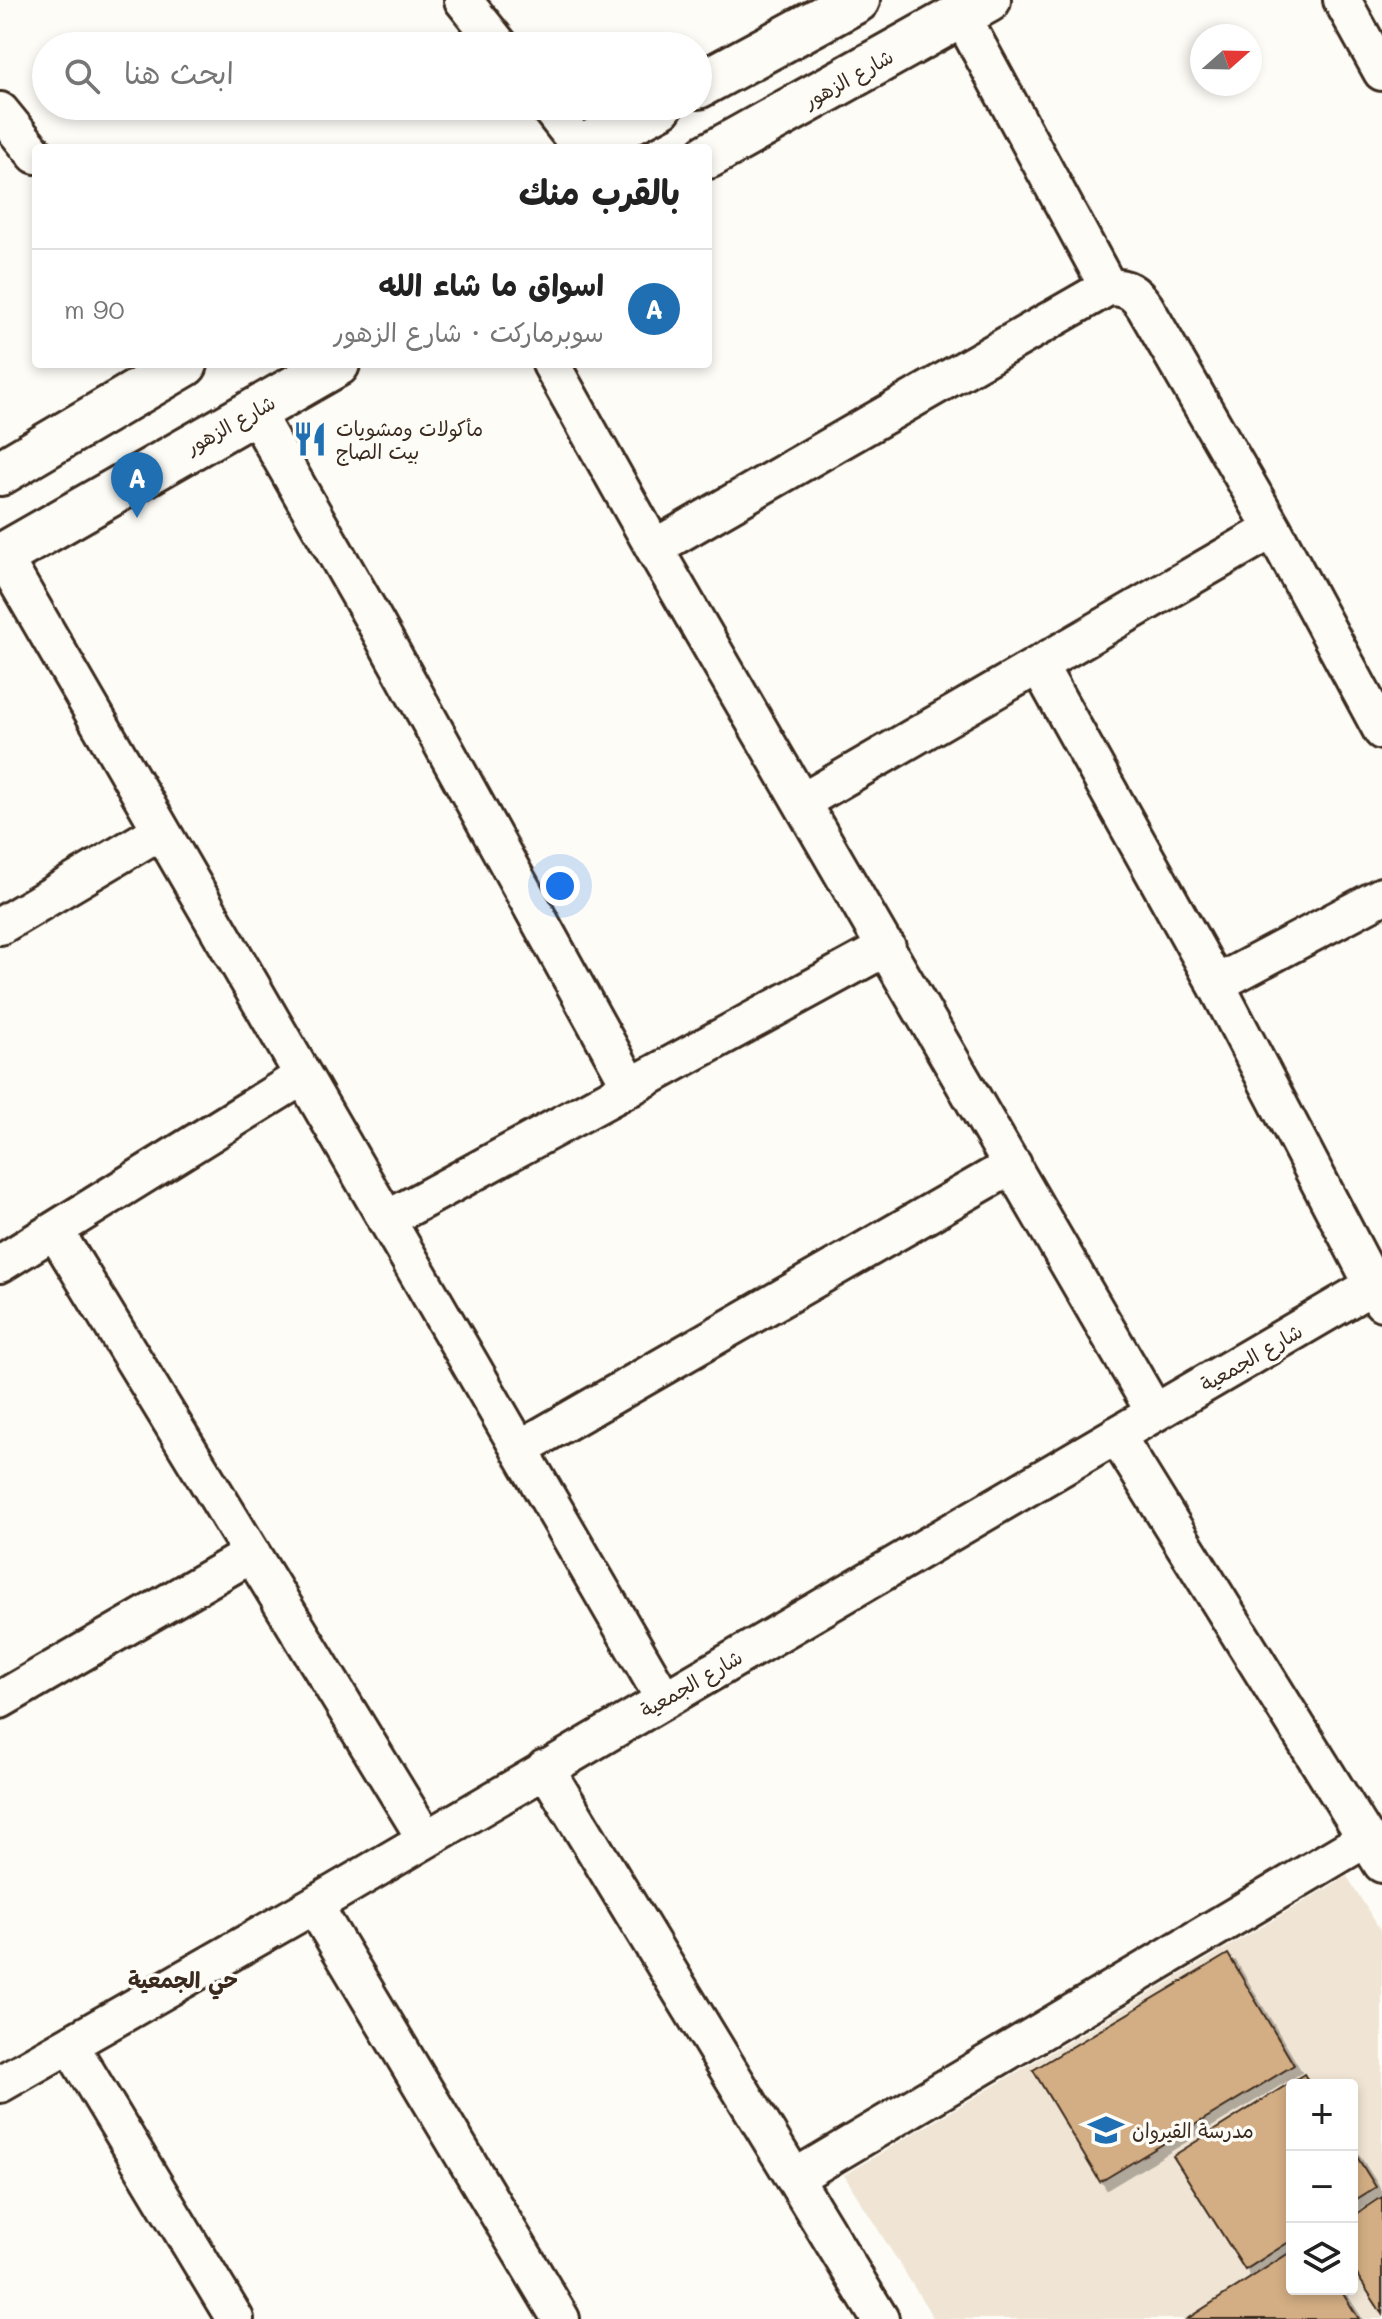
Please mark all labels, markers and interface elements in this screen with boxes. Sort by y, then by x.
north arrow [1190,24,1262,96]
search box [32,32,712,120]
street label: شارع الزهور [798,43,899,116]
text: ابحث هنا [124,52,234,92]
icon: search [60,54,104,98]
text: بالقرب منك [519,169,680,214]
text: اسواق ما شاء الله [379,264,604,304]
text: 90 m [64,292,124,326]
text: A [645,292,663,326]
text: سوبرماركت · شارع الزهور [333,315,604,349]
street label: شارع الزهور [180,389,281,462]
place label: مأكولات ومشويات بيت الصاج [336,415,483,466]
restaurant icon: مأكولات ومشويات بيت الصاج [291,420,329,458]
pin: A [111,452,163,518]
your location [540,866,580,906]
street label: شارع الجمعية [1195,1317,1308,1398]
street label: شارع الجمعية [635,1643,748,1724]
district label: حي الجمعية [128,1965,238,2000]
map controls [1286,2079,1358,2295]
button: + [1286,2079,1358,2151]
school or university icon: مدرسة القيروان [1087,2111,1125,2149]
place label: مدرسة القيروان [1132,2117,1254,2144]
button: − [1286,2151,1358,2223]
button: layers [1286,2223,1358,2295]

